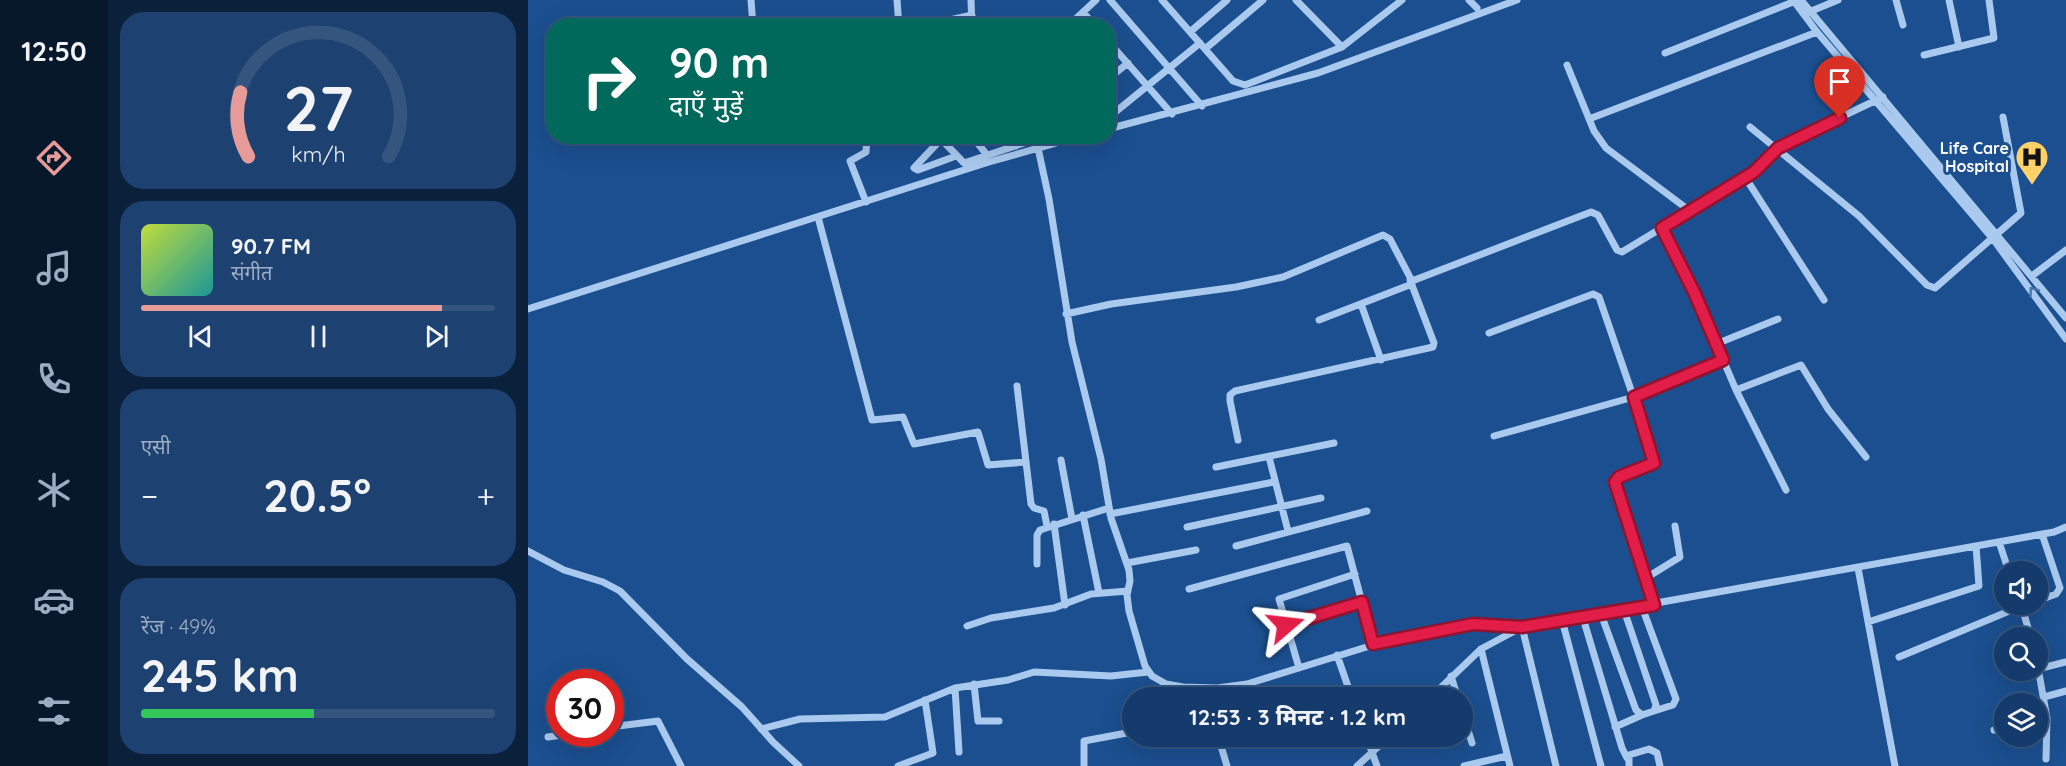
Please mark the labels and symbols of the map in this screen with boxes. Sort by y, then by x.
pin [1814,56,1865,118]
place label: Life Care Hospital [1940,138,2009,176]
hospital icon: Life Care Hospital [2014,139,2050,186]
one-way arrow [2029,287,2040,298]
position arrow [1254,593,1318,657]
speed limit sign: 30 [546,669,624,747]

